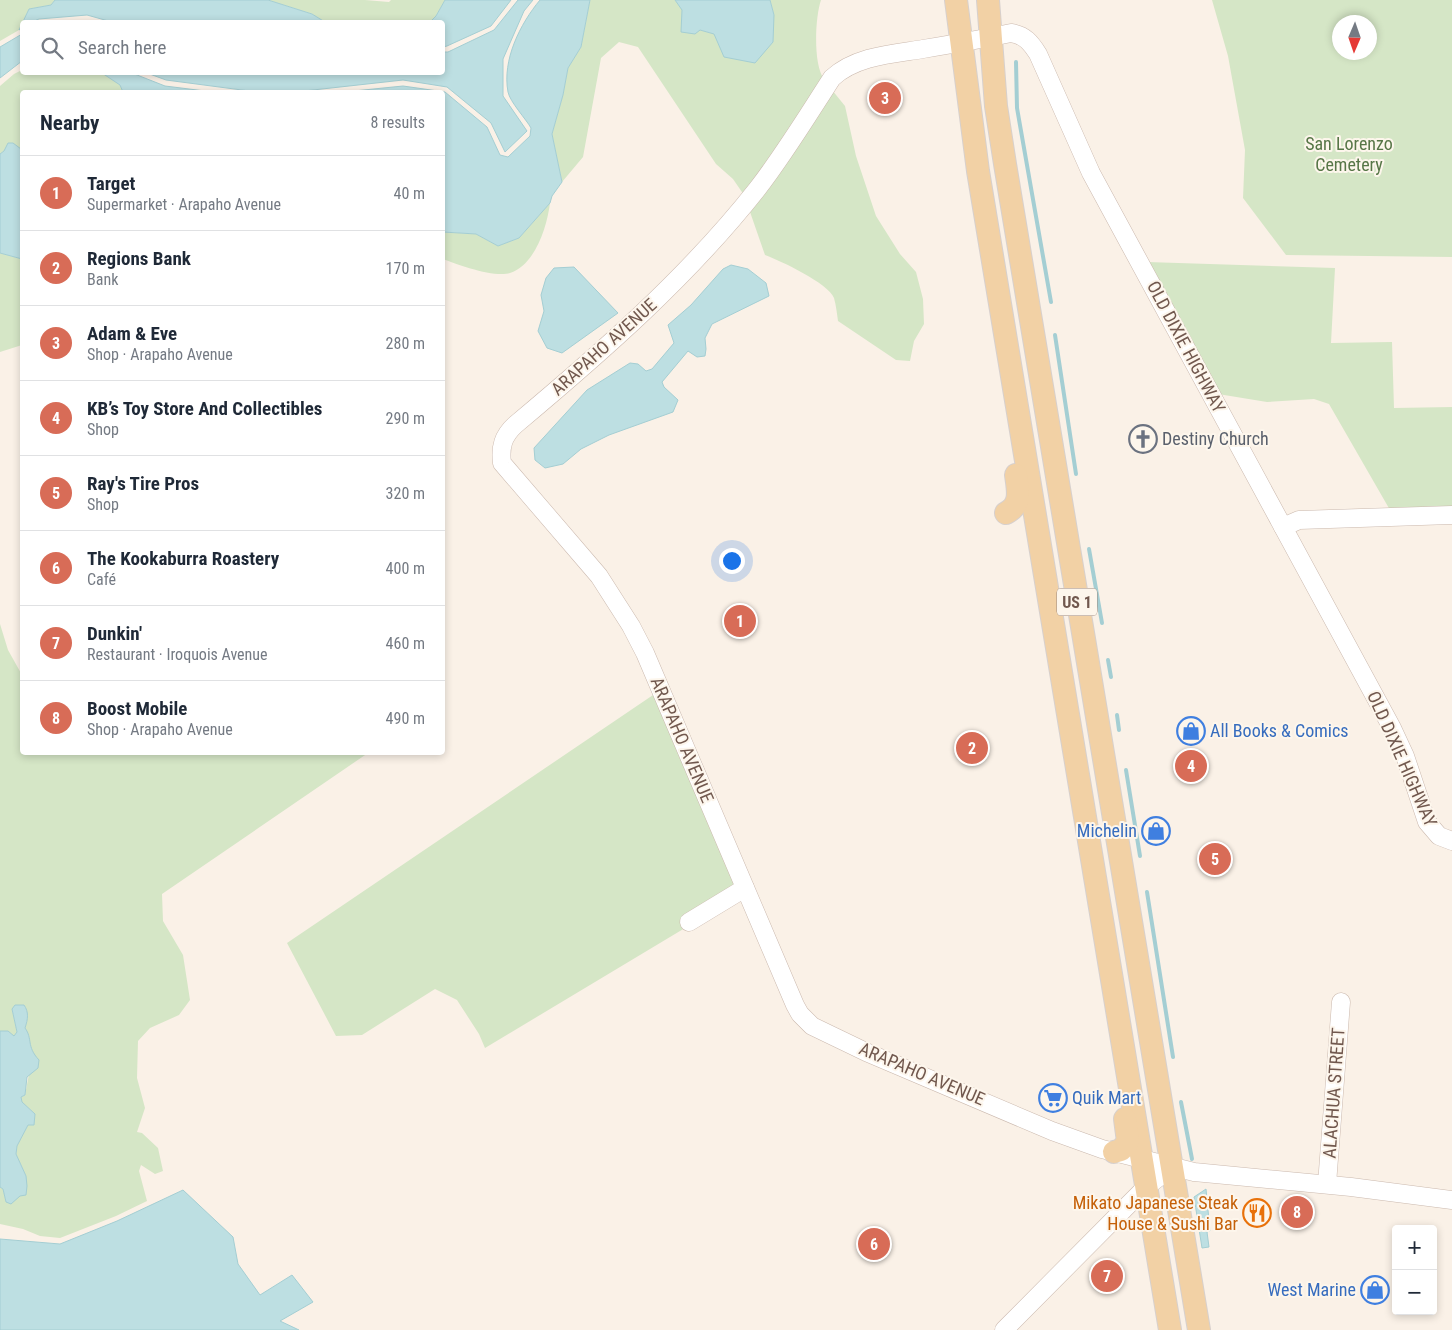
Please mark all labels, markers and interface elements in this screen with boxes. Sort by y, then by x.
north arrow [1332,15,1377,60]
search box [20,20,445,75]
icon: search [38,34,66,62]
text: Search here [78,36,166,59]
pin: 3 [869,79,901,117]
text: Nearby [40,111,99,135]
text: 8 results [370,113,425,132]
park label: San Lorenzo Cemetery [1305,133,1393,175]
text: Target [87,172,135,195]
text: 1 [52,184,60,203]
text: 40 m [393,184,425,203]
text: Supermarket · Arapaho Avenue [87,195,281,214]
text: Regions Bank [87,247,191,270]
text: 2 [52,259,60,278]
text: 170 m [386,259,425,278]
text: Bank [87,270,118,289]
street label: OLD DIXIE HIGHWAY [1143,277,1230,417]
street label: ARAPAHO AVENUE [547,294,661,399]
text: Adam & Eve [87,322,177,345]
text: 3 [52,334,60,353]
text: 280 m [386,334,425,353]
text: Shop · Arapaho Avenue [87,345,233,364]
text: KB’s Toy Store And Collectibles [87,397,322,420]
text: 4 [52,409,60,428]
text: 290 m [386,409,425,428]
text: Shop [87,420,119,439]
church icon: Destiny Church [1128,424,1158,454]
place label: Destiny Church [1162,428,1269,449]
text: Ray's Tire Pros [87,472,199,495]
text: 5 [52,484,60,503]
text: 320 m [386,484,425,503]
text: Shop [87,495,119,514]
text: The Kookaburra Roastery [87,547,279,570]
your location [719,548,745,574]
text: 6 [52,559,60,578]
text: 400 m [386,559,425,578]
text: Café [87,570,116,589]
road number: US 1 [1057,588,1097,616]
pin: 1 [724,602,756,640]
text: Dunkin' [87,622,142,645]
text: 7 [52,634,60,653]
text: 460 m [386,634,425,653]
text: Restaurant · Iroquois Avenue [87,645,268,664]
street label: ARAPAHO AVENUE [647,674,718,806]
street label: OLD DIXIE HIGHWAY [1363,688,1442,830]
text: Boost Mobile [87,697,187,720]
text: 8 [52,709,60,728]
text: 490 m [386,709,425,728]
shop icon: All Books & Comics [1176,716,1206,746]
text: Shop · Arapaho Avenue [87,720,233,739]
place label: All Books & Comics [1210,720,1349,741]
pin: 2 [956,729,988,767]
pin: 4 [1175,747,1207,785]
shop icon: Michelin [1141,816,1171,846]
place label: Michelin [1077,820,1137,841]
pin: 5 [1199,840,1231,878]
street label: ALACHUA STREET [1318,1027,1349,1159]
street label: ARAPAHO AVENUE [856,1038,988,1109]
supermarket icon: Quik Mart [1038,1083,1068,1113]
place label: Quik Mart [1072,1087,1141,1108]
place label: Mikato Japanese Steak House & Sushi Bar [1073,1192,1239,1234]
pin: 8 [1281,1193,1313,1231]
restaurant icon: Mikato Japanese Steak House & Sushi Bar [1242,1198,1272,1228]
pin: 6 [858,1225,890,1263]
map controls [1392,1225,1437,1315]
button: + [1392,1225,1437,1270]
pin: 7 [1091,1257,1123,1295]
button: − [1392,1270,1437,1315]
shop icon: West Marine [1360,1275,1390,1305]
place label: West Marine [1267,1279,1356,1300]

